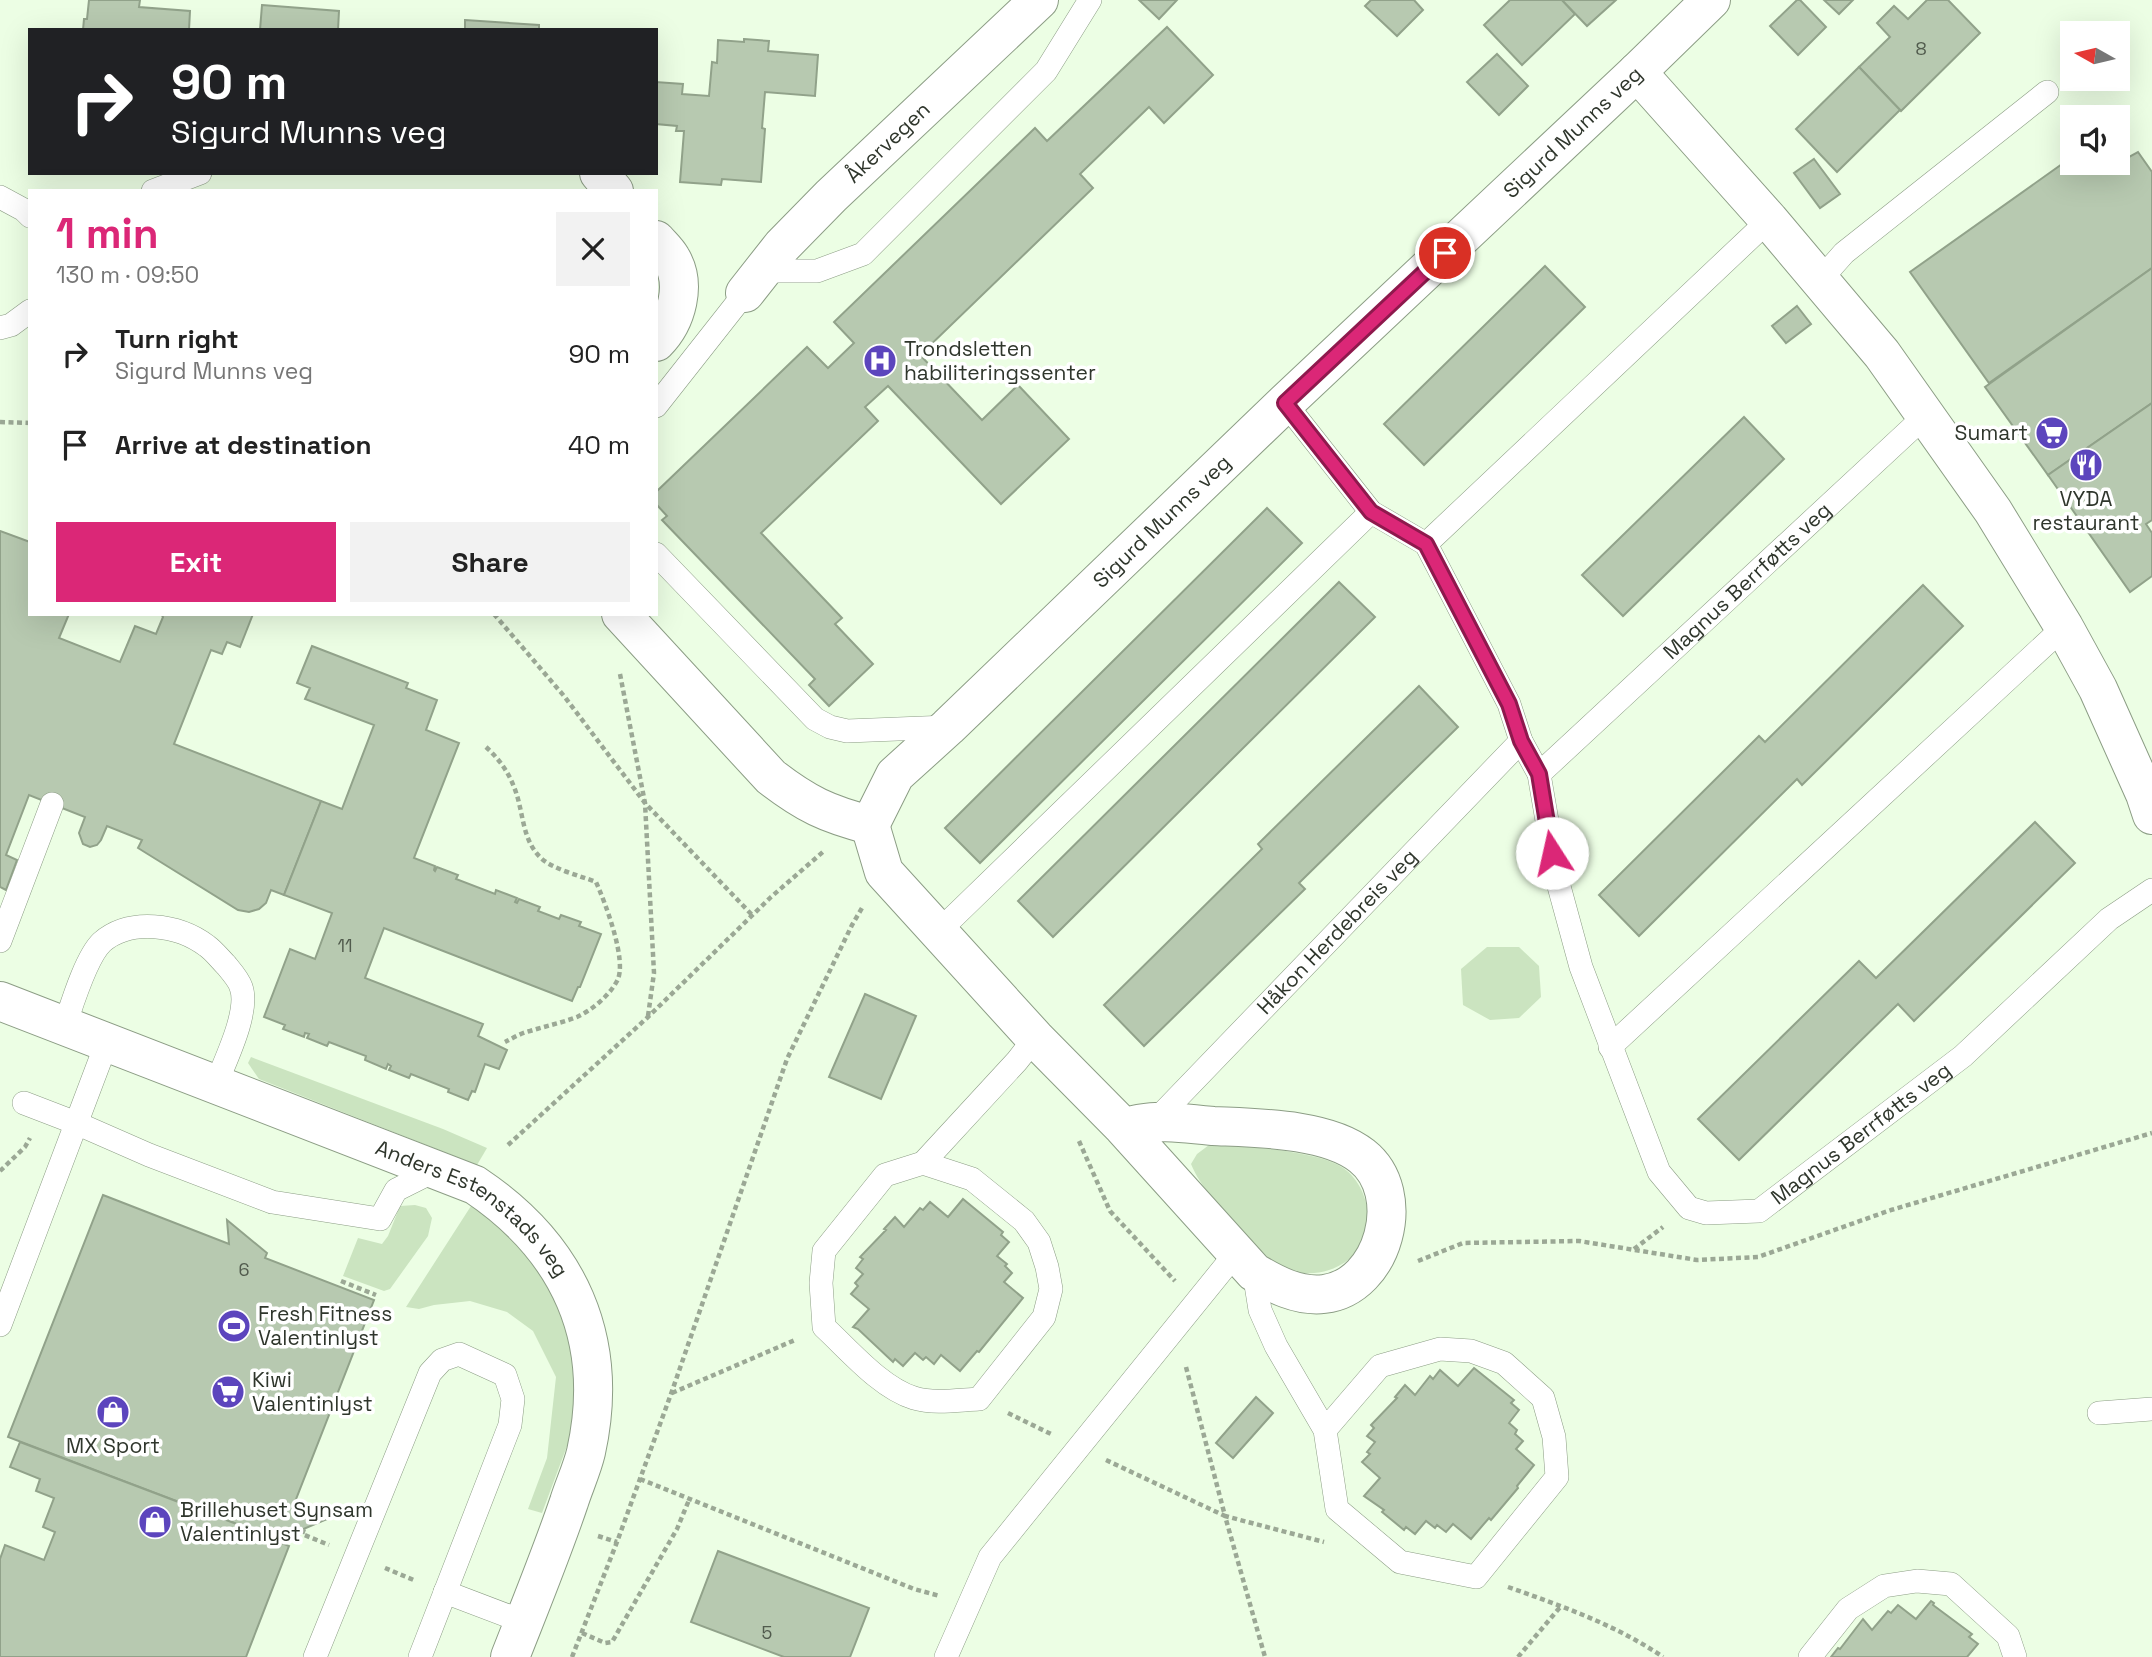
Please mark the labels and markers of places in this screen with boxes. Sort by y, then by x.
pin [1415,223,1475,283]
place label: Trondsletten habiliteringssenter [904,335,1096,386]
hospital icon: Trondsletten habiliteringssenter [861,342,899,380]
supermarket icon: Sumart [2033,414,2071,452]
place label: Sumart [1955,419,2028,446]
restaurant icon: VYDA restaurant [2067,446,2105,484]
place label: VYDA restaurant [2033,485,2139,536]
place label: Fresh Fitness Valentinlyst [258,1300,392,1351]
sports icon: Fresh Fitness Valentinlyst [215,1307,253,1345]
place label: Kiwi Valentinlyst [252,1366,373,1417]
supermarket icon: Kiwi Valentinlyst [209,1373,247,1411]
shop icon: MX Sport [94,1393,132,1431]
place label: MX Sport [66,1432,160,1459]
place label: Brillehuset Synsam Valentinlyst [180,1496,373,1547]
shop icon: Brillehuset Synsam Valentinlyst [136,1503,174,1541]

